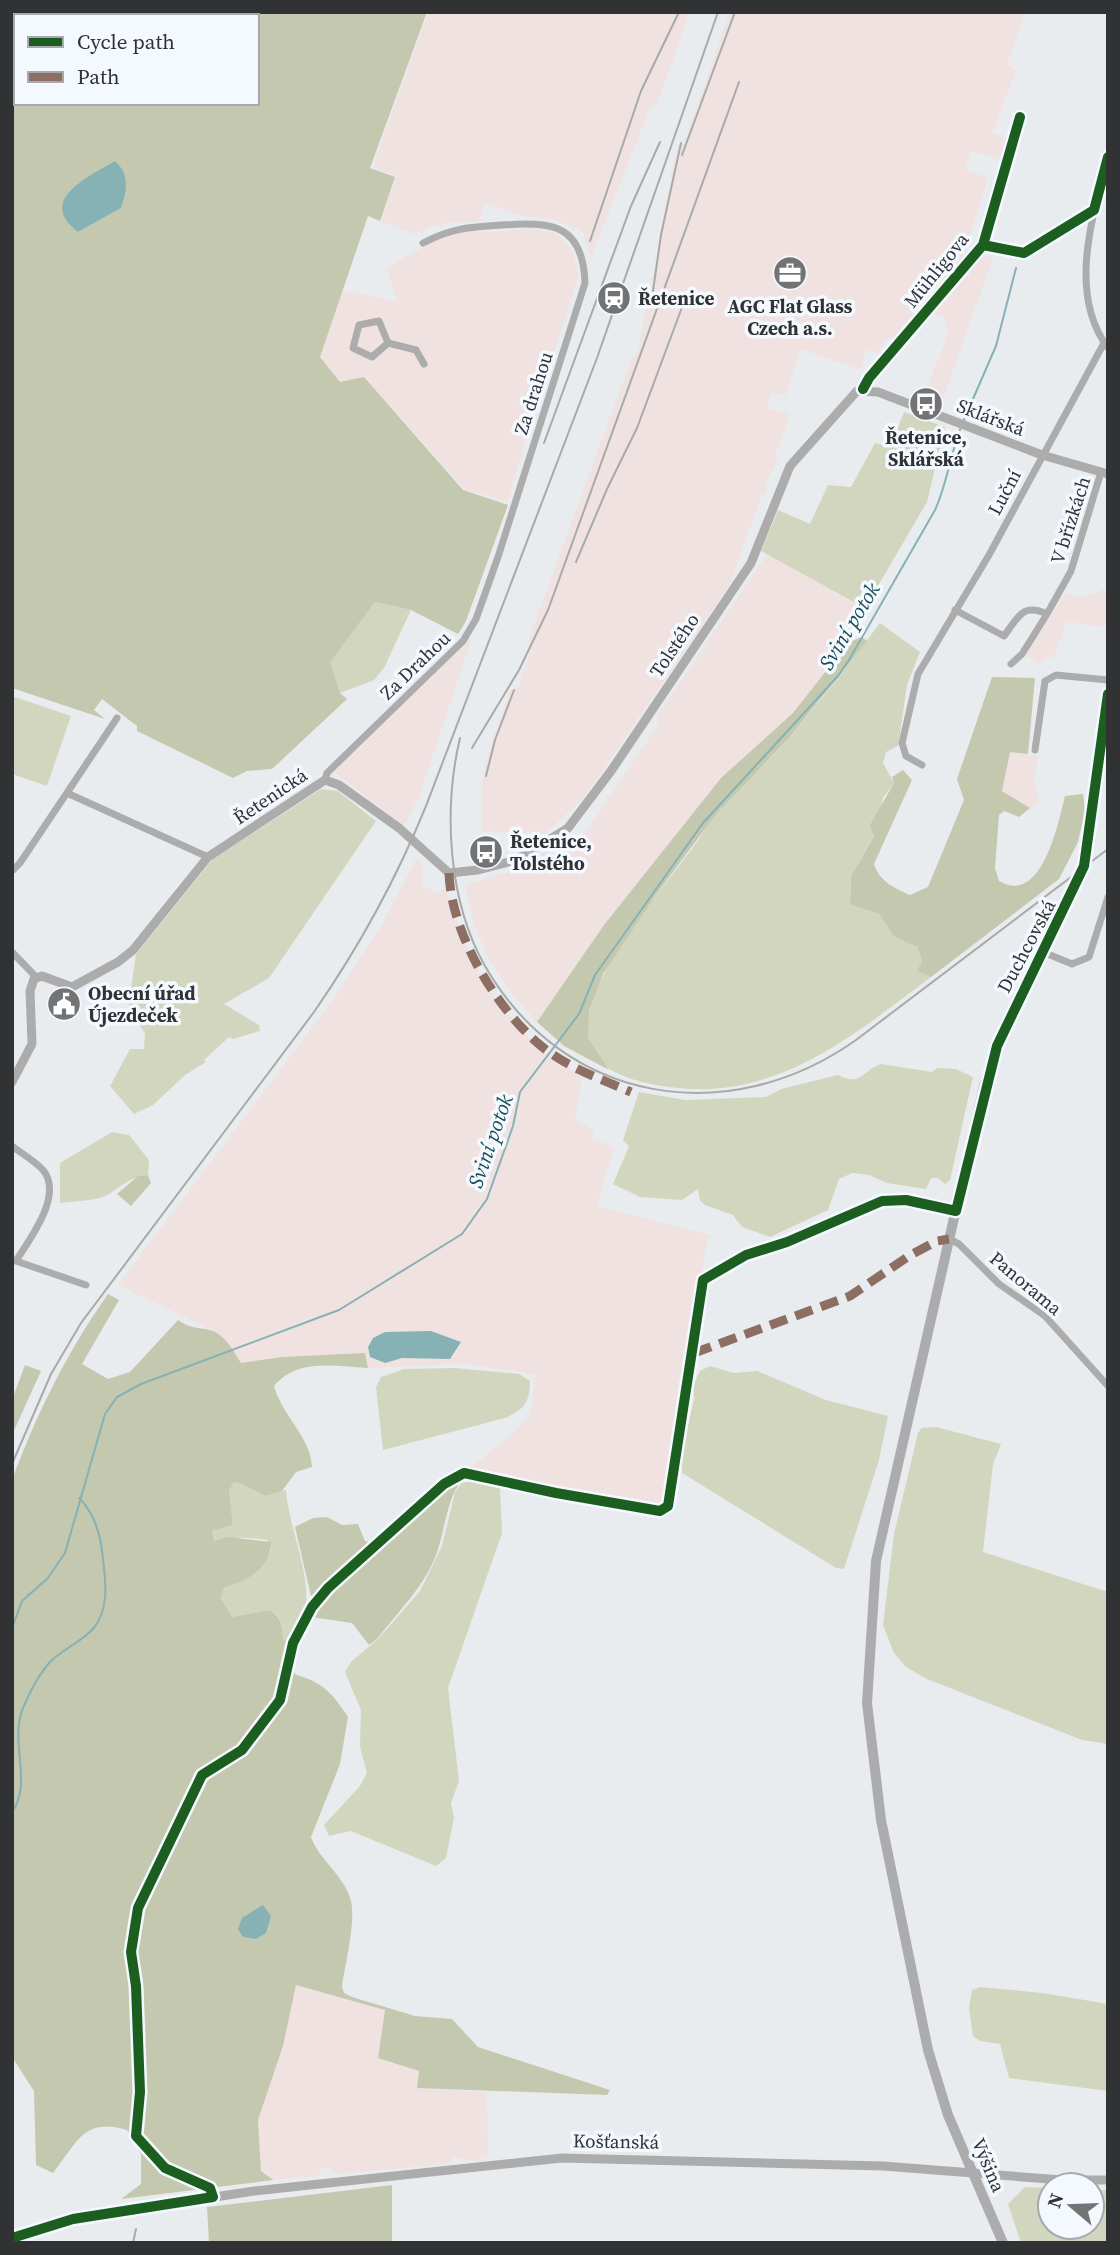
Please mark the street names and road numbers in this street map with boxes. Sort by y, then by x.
street label: Mühligova [898,227,975,313]
street label: Za drahou [507,348,559,438]
street label: Sklářská [953,392,1029,442]
street label: Luční [981,464,1027,519]
street label: V břízkách [1044,473,1096,567]
street label: Tolstého [643,608,705,682]
street label: Za Drahou [374,625,456,705]
street label: Řetenická [228,762,312,830]
street label: Duchcovská [991,895,1062,997]
street label: Panorama [984,1245,1068,1321]
street label: Košťanská [573,2127,660,2155]
street label: Výšina [966,2134,1012,2196]

